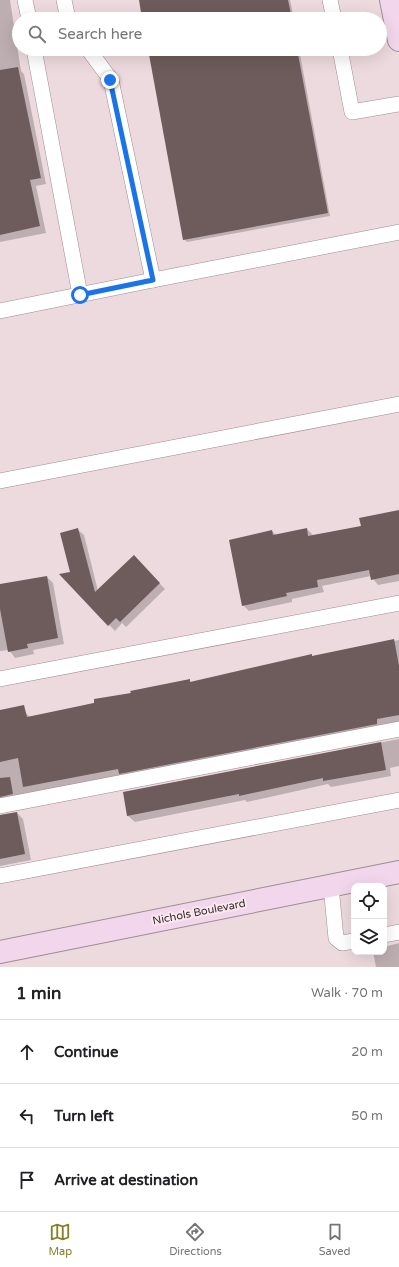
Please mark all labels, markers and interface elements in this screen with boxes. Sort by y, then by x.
search box [12,12,387,56]
icon: search [26,23,48,45]
text: Search here [58,25,142,43]
route end [101,71,119,89]
route start [71,286,89,304]
map controls [351,883,387,955]
button: locate [351,883,387,919]
street label: Nichols Boulevard [151,897,247,927]
button: layers [351,919,387,955]
text: 1 min [16,983,61,1004]
text: Walk · 70 m [311,985,383,1001]
icon: ahead [16,1041,38,1063]
text: Continue [54,1043,118,1061]
text: 20 m [351,1044,383,1060]
icon: left [16,1105,38,1127]
text: Turn left [54,1107,114,1125]
text: 50 m [351,1108,383,1124]
icon: arrive [16,1169,38,1191]
text: Arrive at destination [54,1171,198,1189]
tab: Map [48,1221,72,1258]
tab: Directions [169,1221,222,1258]
tab: Saved [319,1221,351,1258]

